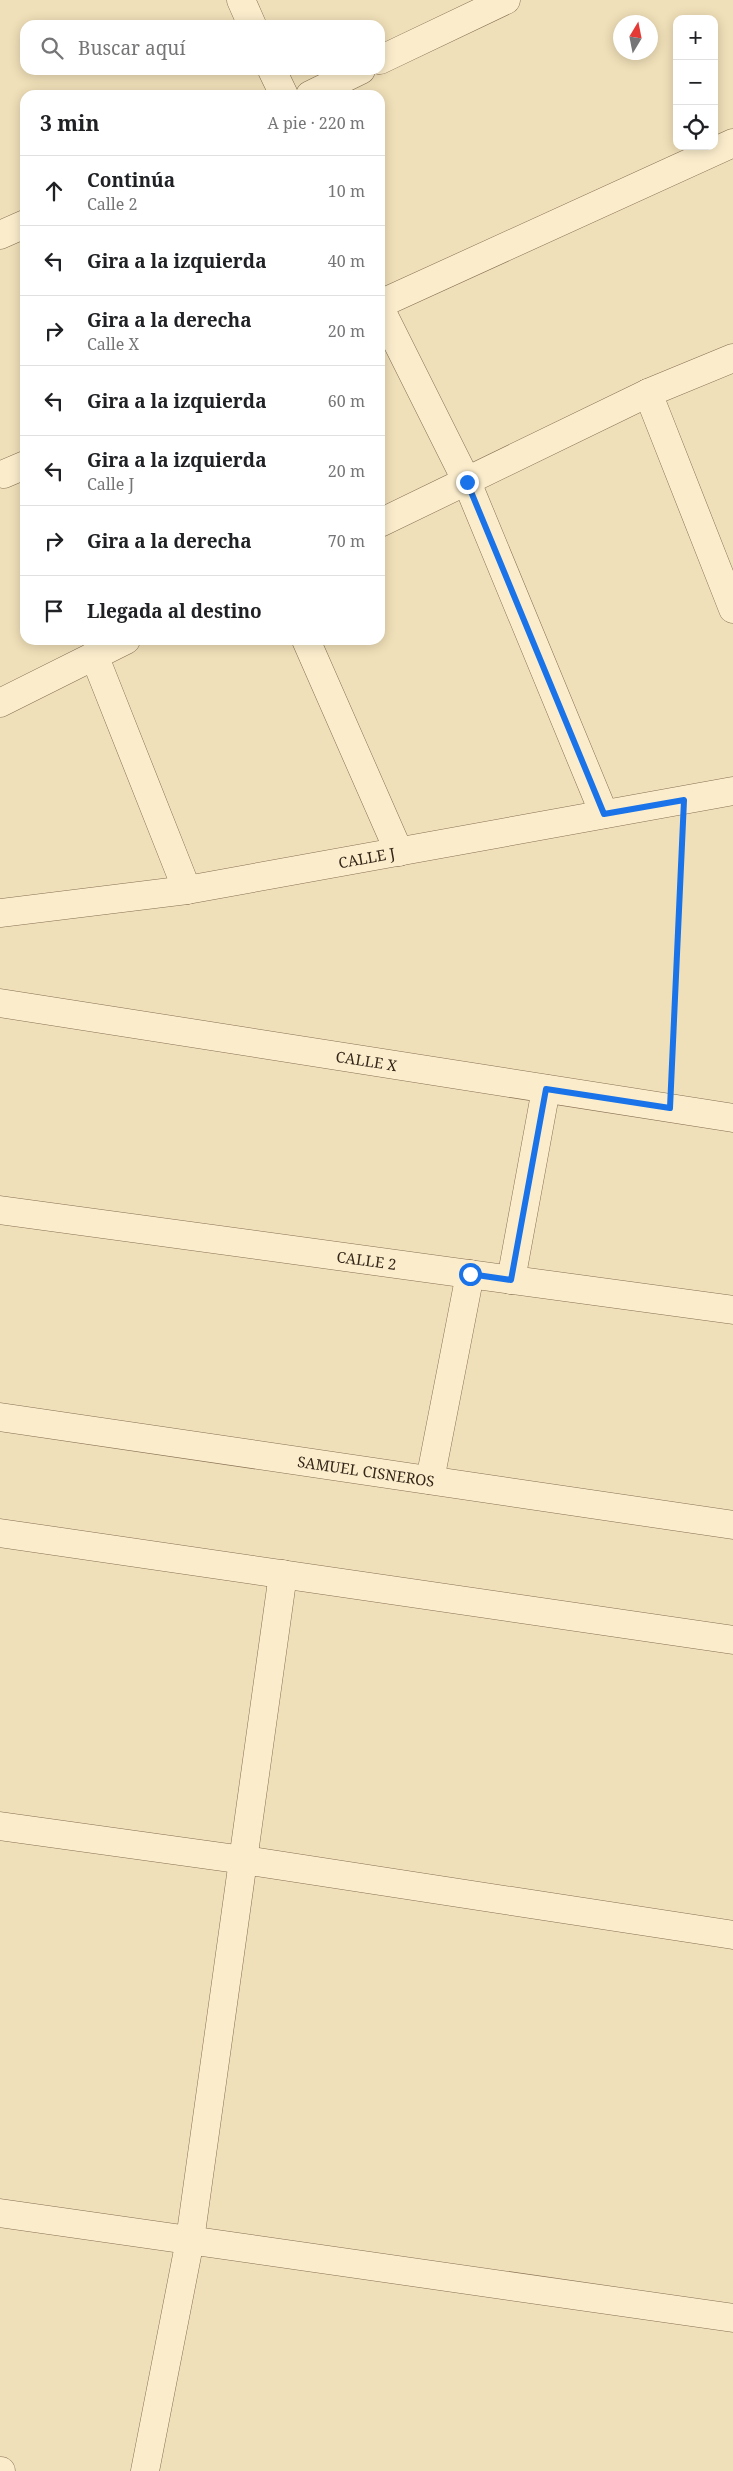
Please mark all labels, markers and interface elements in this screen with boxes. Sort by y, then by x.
north arrow [613,15,658,60]
map controls [673,15,718,150]
button: + [673,15,718,60]
search box [20,20,385,75]
icon: search [38,34,66,62]
text: Buscar aquí [78,35,186,61]
button: − [673,60,718,105]
button: locate [673,105,718,150]
text: 3 min [40,109,99,137]
text: A pie · 220 m [268,112,365,134]
text: Continúa [87,167,175,193]
icon: ahead [40,177,68,205]
text: 10 m [328,180,365,202]
text: Calle 2 [87,193,137,215]
icon: left [40,247,68,275]
text: Gira a la izquierda [87,248,267,274]
text: 40 m [328,250,365,272]
text: Gira a la derecha [87,307,252,333]
icon: right [40,317,68,345]
text: 20 m [328,320,365,342]
text: Calle X [87,333,139,355]
icon: left [40,387,68,415]
text: Gira a la izquierda [87,388,267,414]
text: 60 m [328,390,365,412]
text: Gira a la izquierda [87,447,267,473]
icon: left [40,457,68,485]
text: 20 m [328,460,365,482]
route end [456,471,479,494]
text: Calle J [87,473,134,495]
icon: right [40,527,68,555]
text: Gira a la derecha [87,528,252,554]
text: 70 m [328,530,365,552]
icon: arrive [40,597,68,625]
text: Llegada al destino [87,598,262,624]
street label: CALLE J [337,842,397,872]
street label: CALLE X [334,1046,399,1075]
street label: CALLE 2 [335,1246,398,1274]
route start [459,1263,482,1286]
street label: SAMUEL CISNEROS [296,1451,436,1491]

